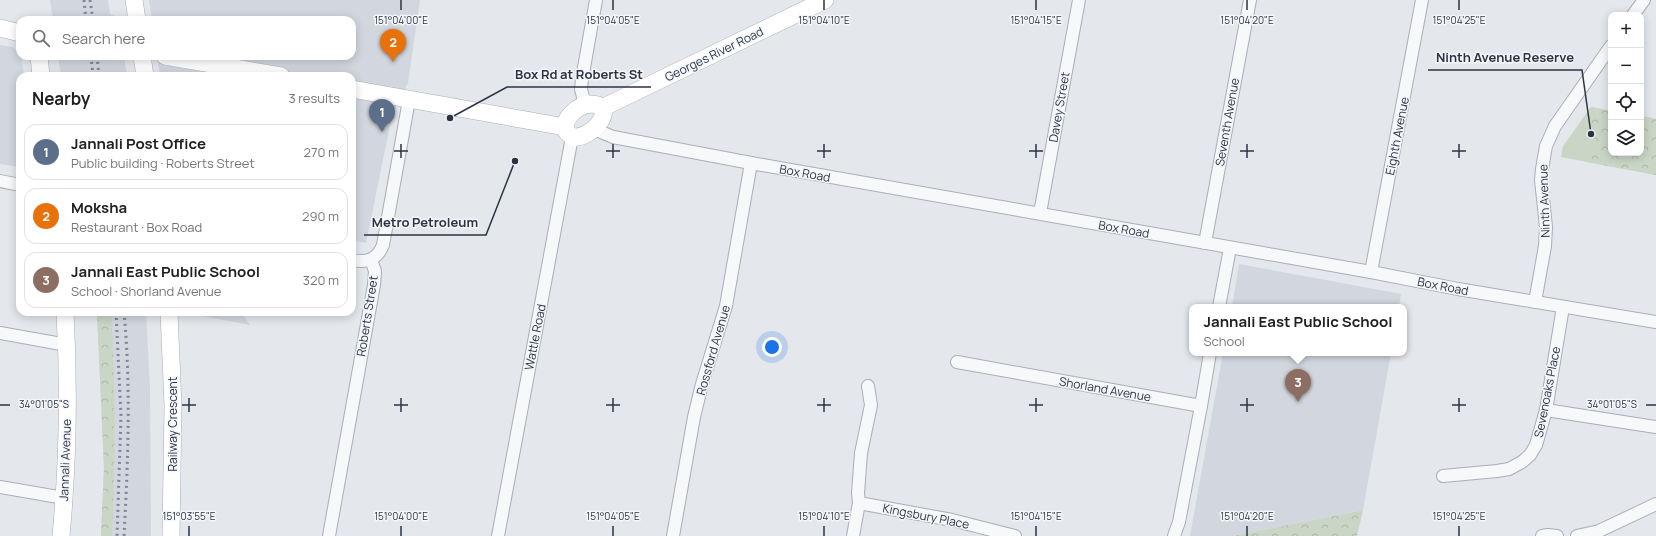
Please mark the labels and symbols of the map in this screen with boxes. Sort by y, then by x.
text: 151°04'00"E [374,13,428,27]
text: 151°04'05"E [586,13,640,27]
text: 151°04'10"E [798,13,850,27]
text: 151°04'15"E [1010,13,1062,27]
text: 151°04'20"E [1220,13,1274,27]
text: 151°04'25"E [1432,13,1486,27]
street label: Georges River Road [662,23,766,85]
pin: 2 [380,29,406,62]
callout: Ninth Avenue Reserve [1428,45,1582,70]
text: Ninth Avenue Reserve [1436,48,1574,66]
callout: Box Rd at Roberts St [507,62,651,87]
text: Box Rd at Roberts St [515,65,643,83]
street label: Davey Street [1044,70,1074,144]
street label: Seventh Avenue [1211,76,1243,168]
street label: Eighth Avenue [1381,95,1413,177]
pin: 1 [369,99,395,132]
street label: Box Road [778,160,832,186]
street label: Ninth Avenue [1534,164,1554,238]
callout: Metro Petroleum [364,210,486,235]
text: Metro Petroleum [372,213,478,231]
street label: Box Road [1097,216,1151,242]
street label: Box Road [1416,273,1470,299]
street label: Roberts Street [352,274,382,358]
street label: Wattle Road [520,303,550,371]
street label: Rossford Avenue [692,303,734,397]
your location [762,337,782,357]
street label: Sevenoaks Place [1530,345,1564,439]
pin: 3 [1285,369,1311,402]
street label: Shorland Avenue [1058,373,1152,405]
street label: Railway Crescent [164,376,181,472]
text: 34°01'05"S [19,397,69,411]
text: 34°01'05"S [1587,397,1637,411]
street label: Jannali Avenue [55,419,75,501]
street label: Kingsbury Place [881,499,971,533]
text: 151°03'55"E [162,509,216,523]
text: 151°04'00"E [374,509,428,523]
text: 151°04'05"E [586,509,640,523]
text: 151°04'10"E [798,509,850,523]
text: 151°04'15"E [1010,509,1062,523]
text: 151°04'20"E [1220,509,1274,523]
text: 151°04'25"E [1432,509,1486,523]

